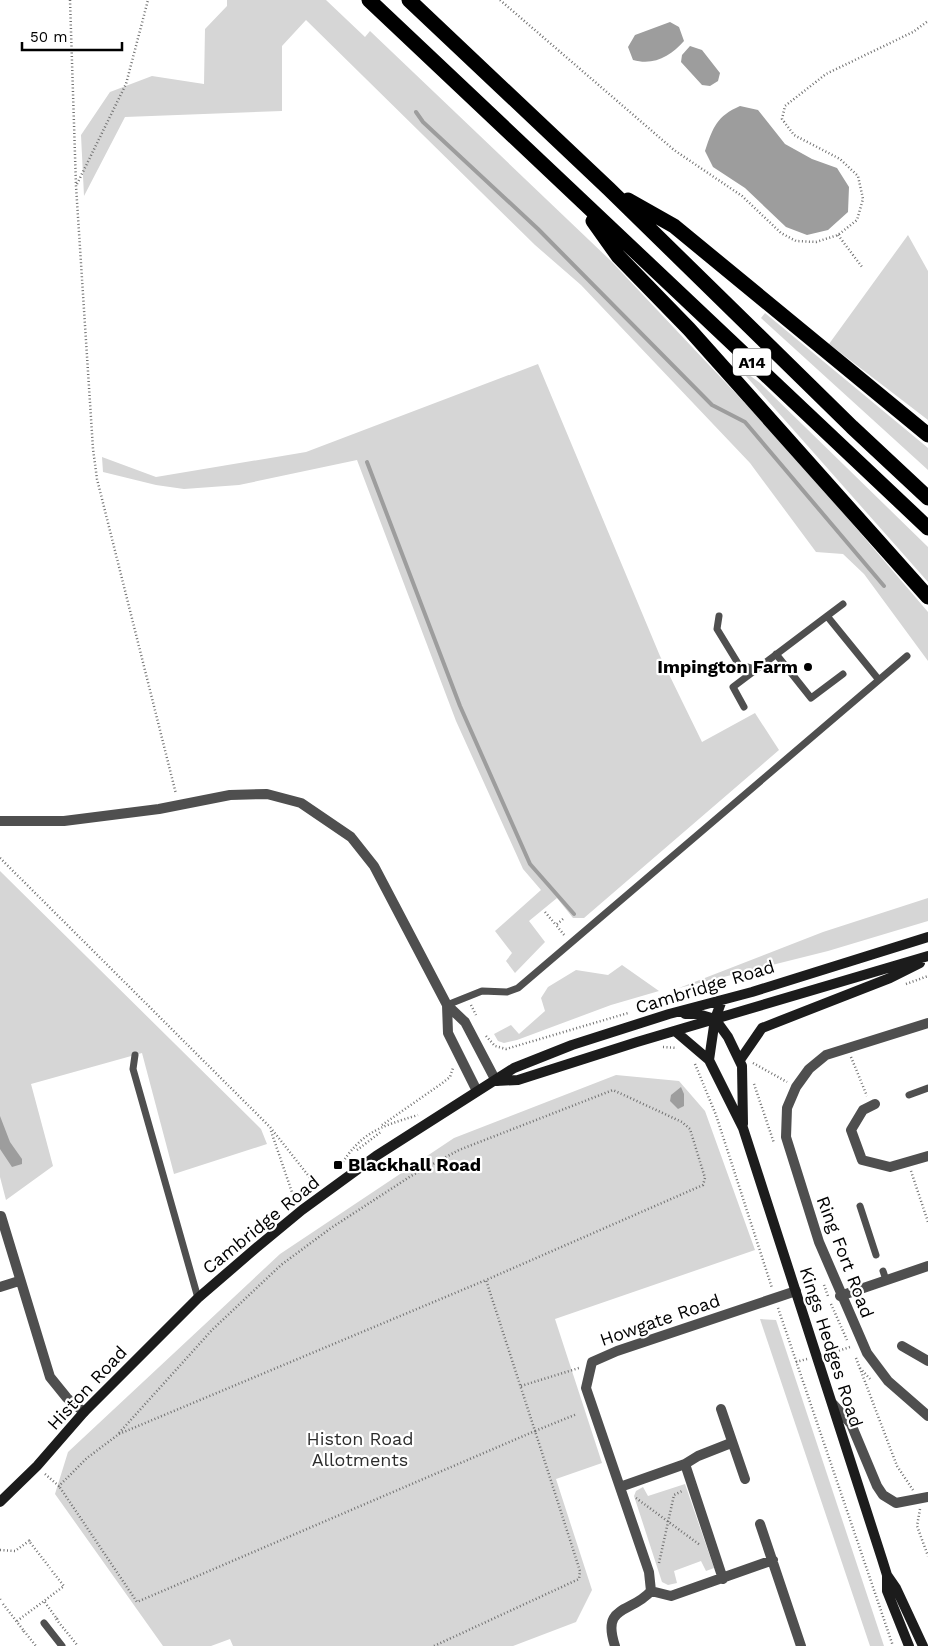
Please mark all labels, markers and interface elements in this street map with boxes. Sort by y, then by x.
scale bar [22,20,122,52]
text: 50 m [30,28,67,46]
road number: A14 [733,348,771,376]
place label: Impington Farm [657,656,798,677]
marker: Impington Farm [802,661,814,673]
street label: Cambridge Road [633,955,777,1018]
place label: Blackhall Road [348,1154,481,1175]
marker: Blackhall Road [332,1159,344,1171]
street label: Cambridge Road [198,1171,323,1278]
street label: Ring Fort Road [813,1193,878,1321]
street label: Kings Hedges Road [796,1264,867,1430]
street label: Howgate Road [597,1289,723,1350]
street label: Histon Road [42,1341,131,1434]
park label: Histon Road Allotments [306,1428,414,1470]

